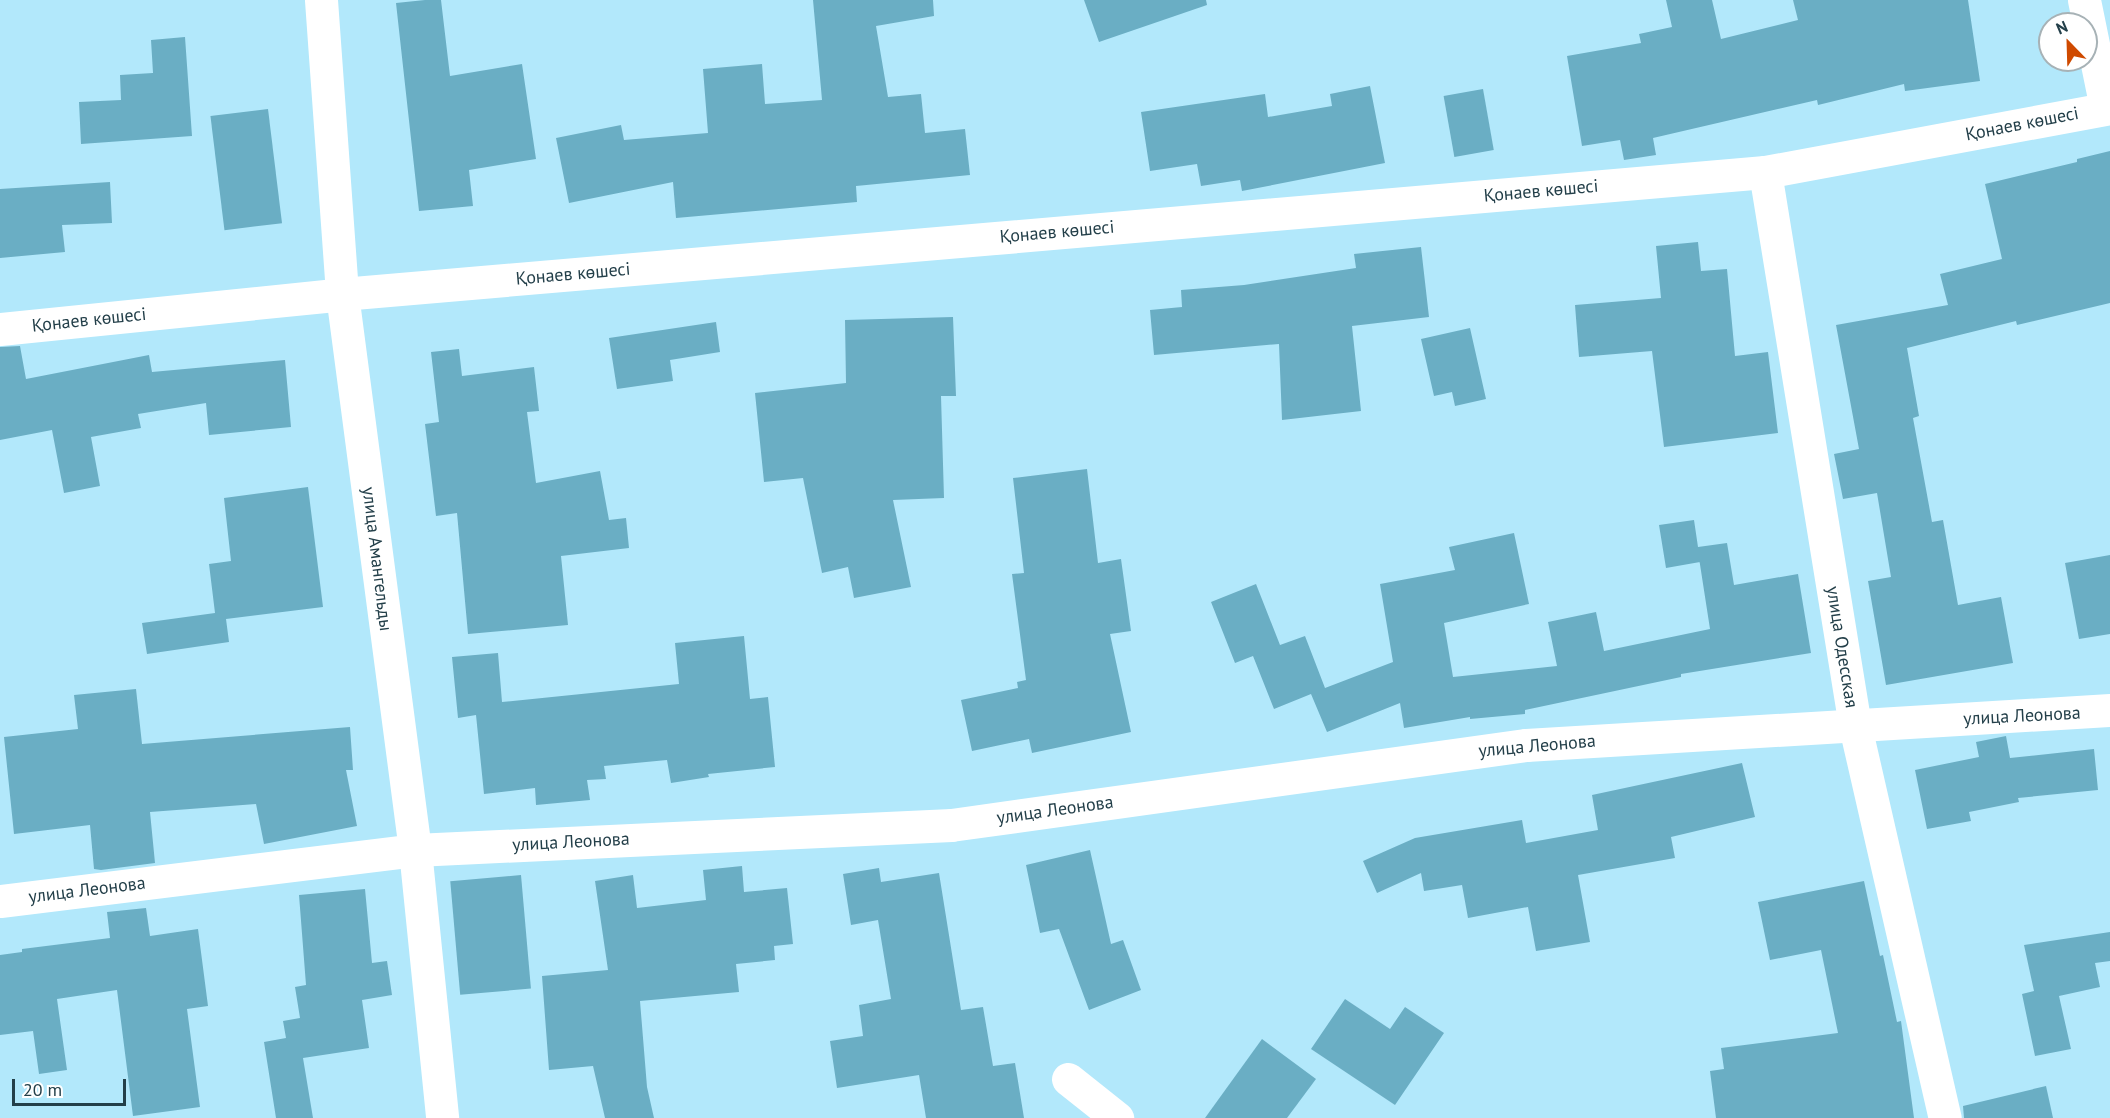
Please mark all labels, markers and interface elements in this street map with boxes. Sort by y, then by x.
north arrow [2038,12,2098,72]
text: N [2053,16,2070,39]
street label: Қонаев көшесі [1964,102,2080,146]
street label: Қонаев көшесі [1483,175,1599,207]
street label: Қонаев көшесі [999,216,1115,248]
street label: Қонаев көшесі [515,258,631,290]
street label: Қонаев көшесі [31,303,147,337]
street label: улица Амангельды [357,486,397,632]
street label: улица Одесская [1822,585,1862,709]
street label: улица Леонова [1963,702,2081,730]
street label: улица Леонова [1477,730,1597,762]
street label: улица Леонова [995,791,1115,829]
street label: улица Леонова [512,828,630,856]
street label: улица Леонова [27,872,147,908]
scale bar [15,1067,129,1105]
text: 20 m [23,1078,62,1101]

